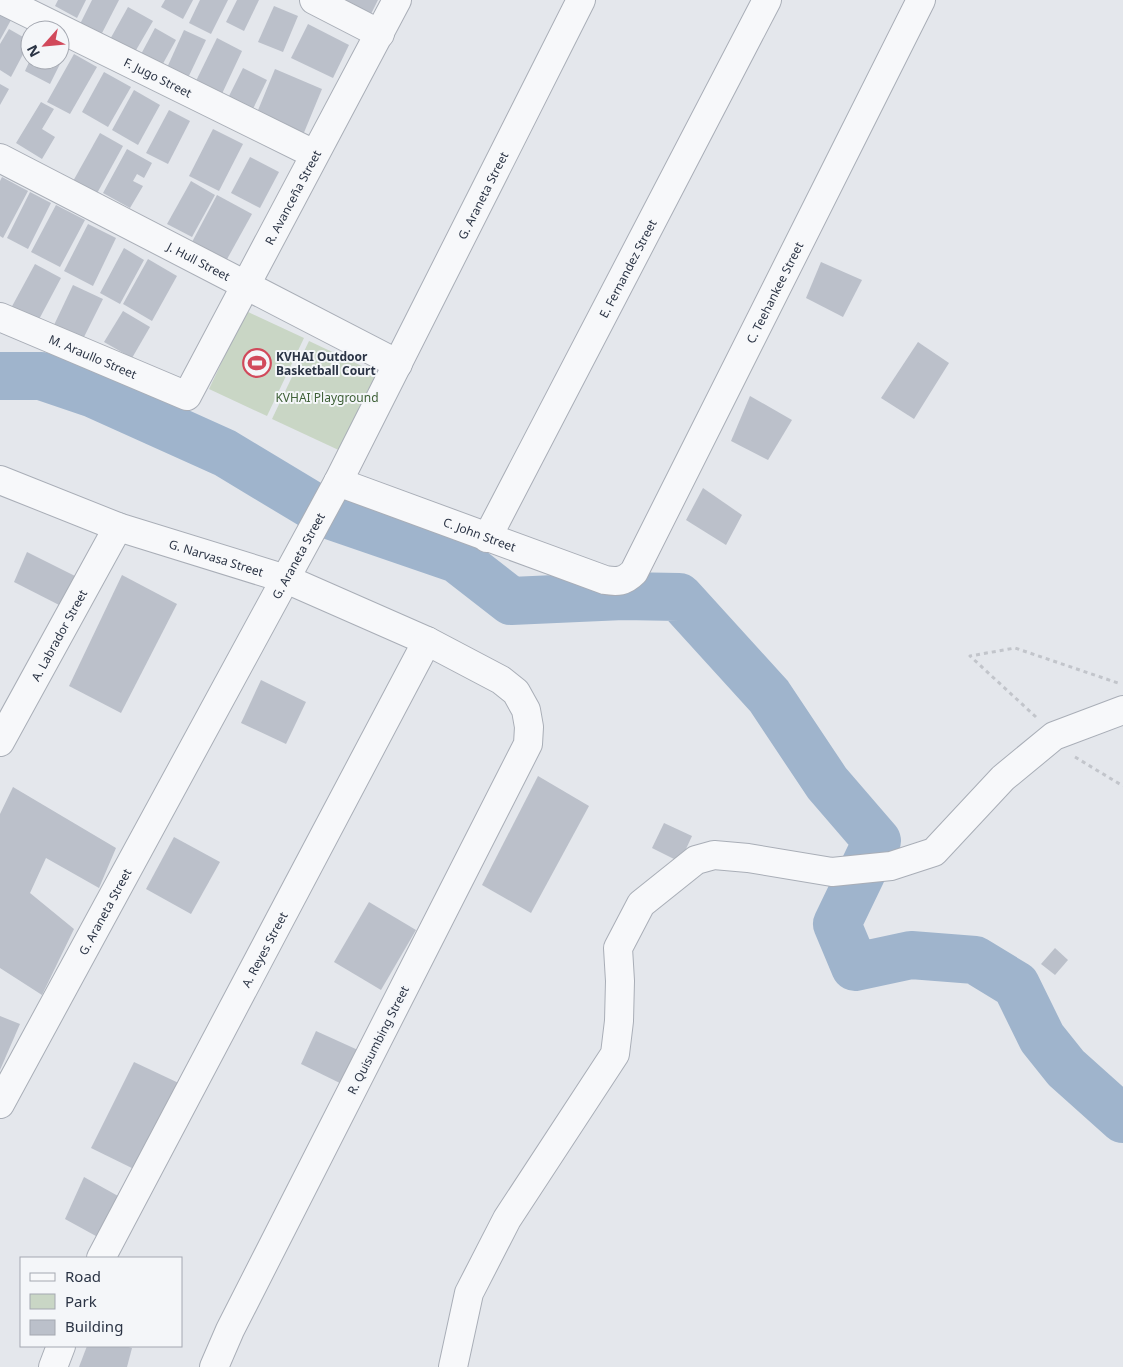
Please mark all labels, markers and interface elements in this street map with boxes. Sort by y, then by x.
north arrow [20,20,70,70]
text: N [22,42,44,61]
street label: F. Jugo Street [121,53,196,101]
street label: R. Avanceña Street [260,146,325,248]
street label: G. Araneta Street [453,148,512,242]
street label: E. Fernandez Street [595,215,660,321]
street label: J. Hull Street [164,237,234,285]
street label: C. Teehankee Street [742,238,807,346]
street label: M. Araullo Street [46,330,140,383]
sports icon: KVHAI Outdoor Basketball Court [242,348,272,378]
place label: KVHAI Outdoor Basketball Court [276,348,376,379]
park label: KVHAI Playground [275,389,379,406]
street label: G. Araneta Street [268,509,329,602]
street label: C. John Street [441,513,519,555]
street label: G. Narvasa Street [167,535,266,580]
street label: A. Labrador Street [27,586,91,684]
street label: G. Araneta Street [74,865,135,958]
street label: A. Reyes Street [237,908,291,990]
street label: R. Quisumbing Street [343,982,413,1097]
legend [20,1257,182,1347]
text: Road [65,1266,101,1286]
text: Park [65,1291,97,1311]
text: Building [65,1316,123,1336]

